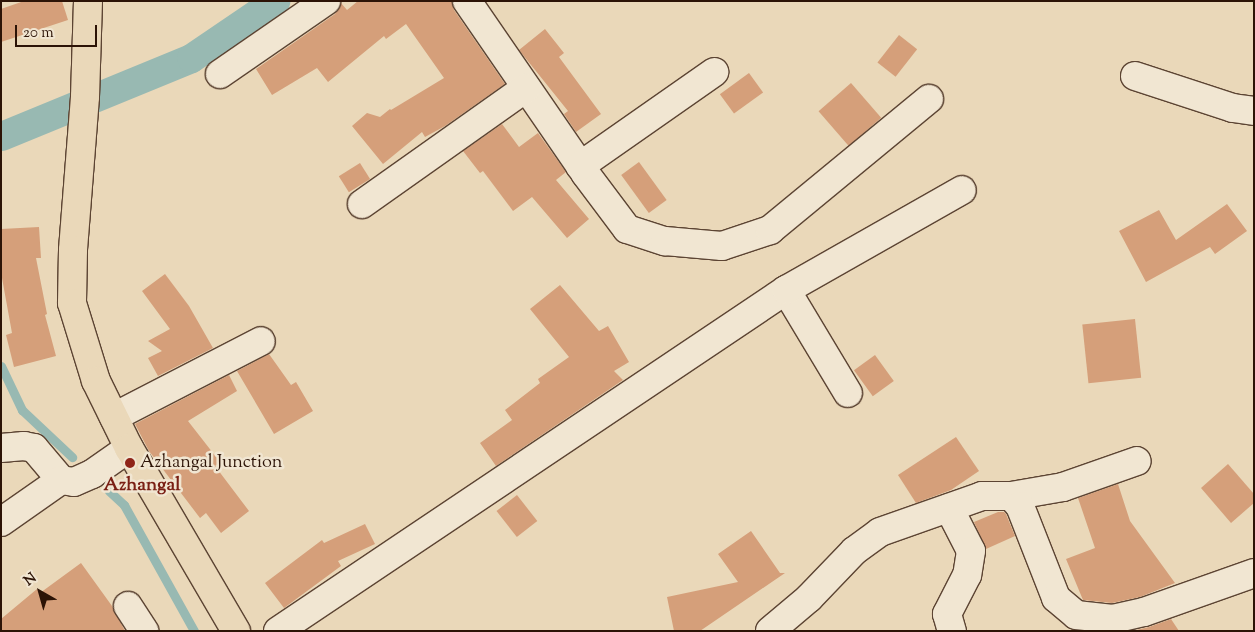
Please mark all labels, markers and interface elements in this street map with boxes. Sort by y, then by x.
scale bar [18,15,100,47]
text: 20 m [23,23,54,44]
place label: Azhangal Junction [140,452,282,474]
marker: Azhangal Junction [124,457,136,469]
district label: Azhangal [104,475,180,497]
north arrow [15,567,65,617]
text: N [20,569,41,592]

